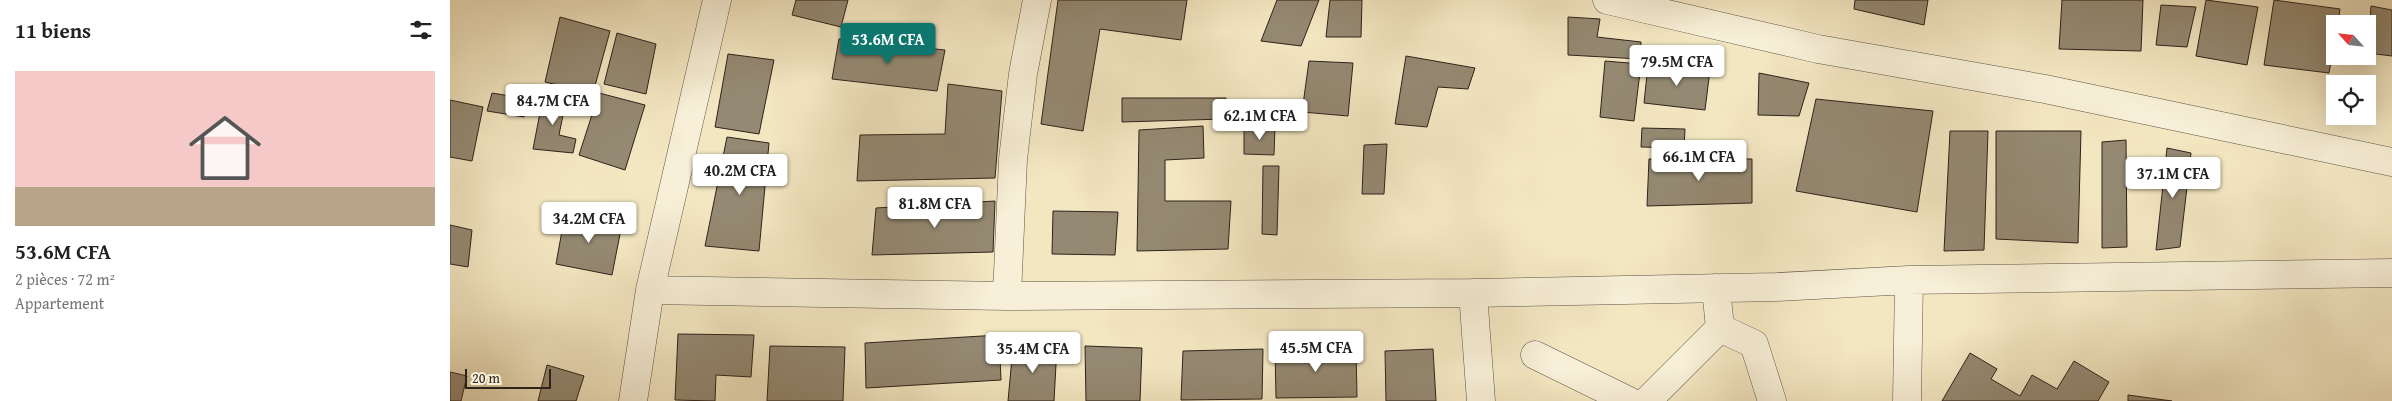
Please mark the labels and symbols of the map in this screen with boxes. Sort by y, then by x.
north arrow [2326,15,2376,65]
pin: 53.6M CFA [831,22,945,65]
pin: 79.5M CFA [1620,44,1734,87]
pin: 84.7M CFA [496,84,610,126]
pin: 62.1M CFA [1203,98,1317,141]
pin: 66.1M CFA [1642,140,1756,182]
pin: 40.2M CFA [683,154,797,196]
pin: 37.1M CFA [2116,156,2230,199]
pin: 81.8M CFA [878,186,992,229]
pin: 34.2M CFA [532,202,646,244]
pin: 45.5M CFA [1259,330,1373,373]
pin: 35.4M CFA [976,332,1090,374]
scale bar [465,366,551,389]

